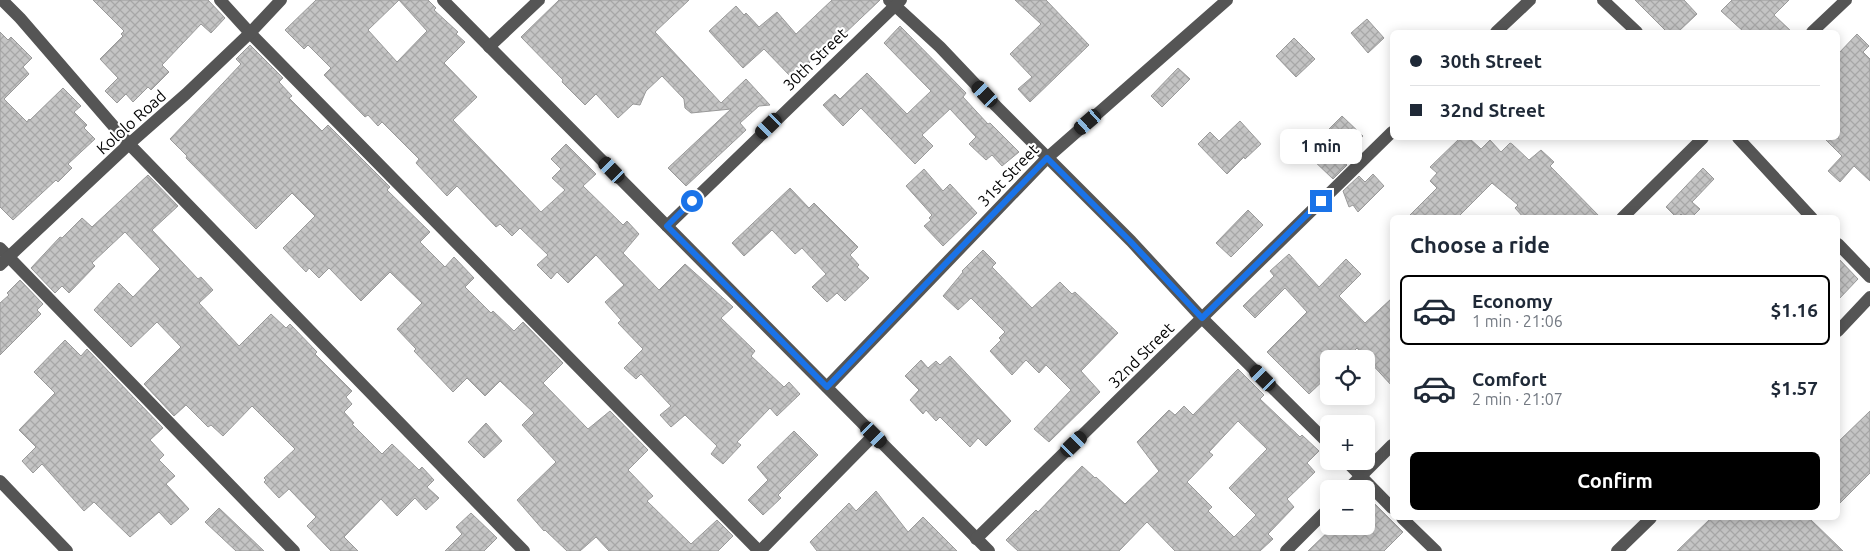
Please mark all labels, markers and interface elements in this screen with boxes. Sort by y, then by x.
street label: 30th Street [779,24,851,94]
text: 30th Street [1440,50,1542,72]
car [969,78,1000,110]
street label: Kololo Road [93,86,169,158]
text: 32nd Street [1440,99,1545,121]
car [1071,106,1104,138]
car [752,110,785,142]
callout: 1 min [1280,128,1362,164]
text: 1 min [1301,137,1341,155]
street label: 31st Street [974,140,1043,210]
car [596,154,627,186]
route start [681,190,703,212]
route end [1310,190,1332,212]
text: Choose a ride [1410,232,1550,257]
icon: car [1412,288,1457,333]
text: Economy [1472,290,1553,312]
text: $1.16 [1770,299,1818,321]
text: 1 min · 21:06 [1472,312,1563,330]
street label: 32nd Street [1105,318,1178,391]
map controls [1320,350,1375,535]
button: locate [1320,350,1375,405]
car [1247,362,1278,394]
icon: car [1412,366,1457,411]
text: Comfort [1472,368,1547,390]
text: $1.57 [1770,377,1818,399]
text: 2 min · 21:07 [1472,390,1563,408]
button: + [1320,415,1375,470]
car [858,419,889,451]
car [1058,428,1090,460]
button: Confirm [1410,452,1820,510]
button: − [1320,480,1375,535]

